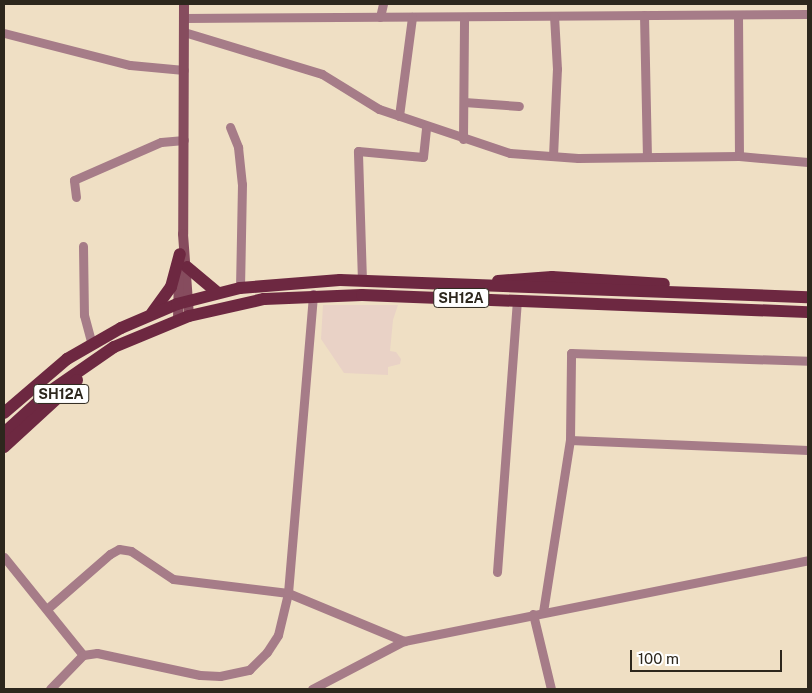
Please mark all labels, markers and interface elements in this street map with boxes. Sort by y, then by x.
road number: SH12A [432,286,490,310]
road number: SH12A [32,382,90,406]
scale bar [632,640,784,672]
text: 100 m [638,650,679,667]

